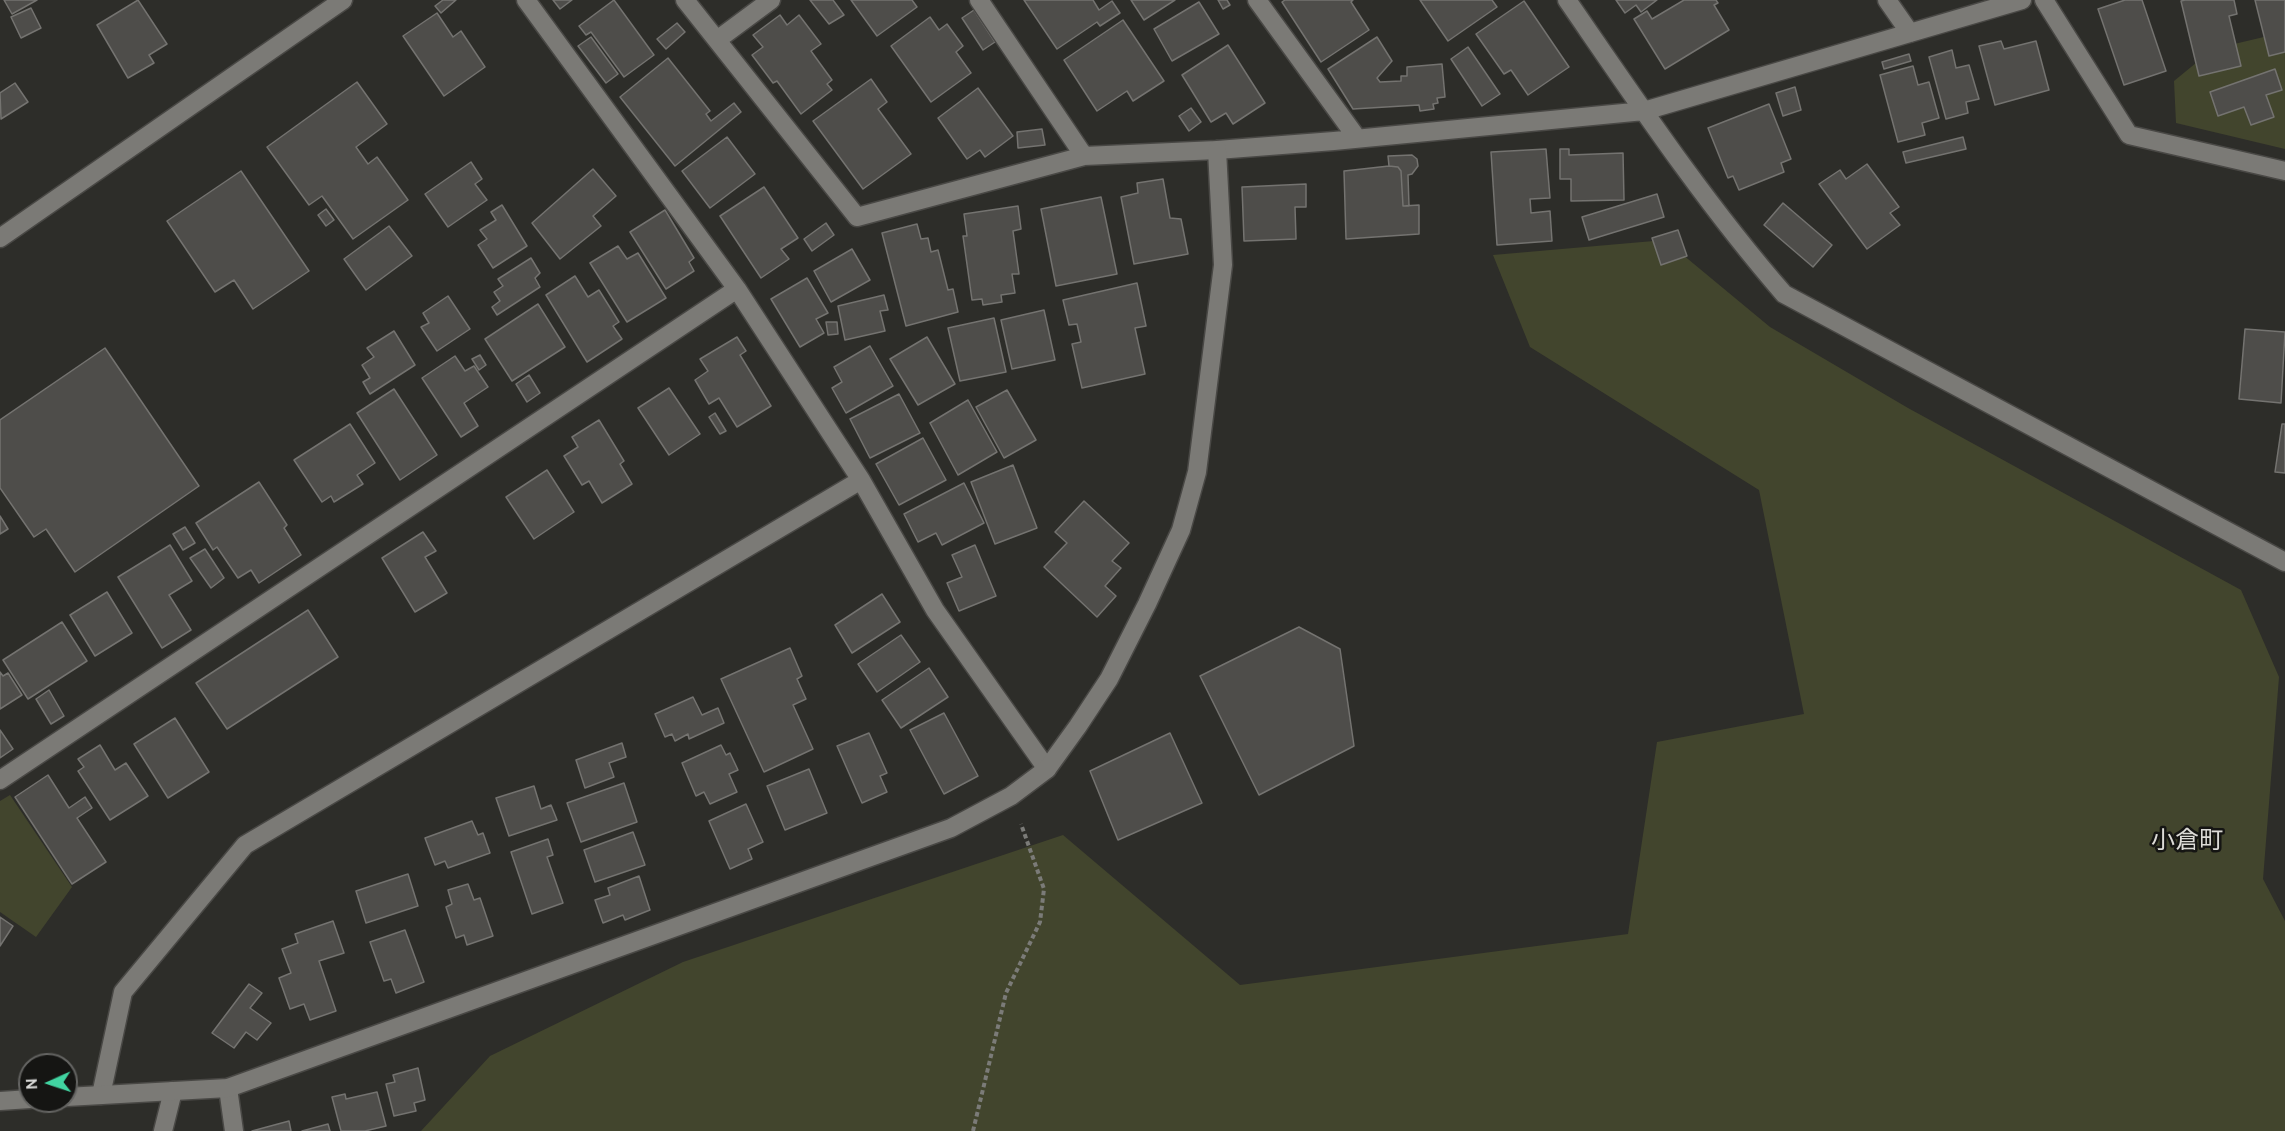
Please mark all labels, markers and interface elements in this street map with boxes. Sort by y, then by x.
district label: 小倉町 [2151,827,2223,855]
north arrow [18,1053,78,1113]
text: N [22,1078,41,1090]

